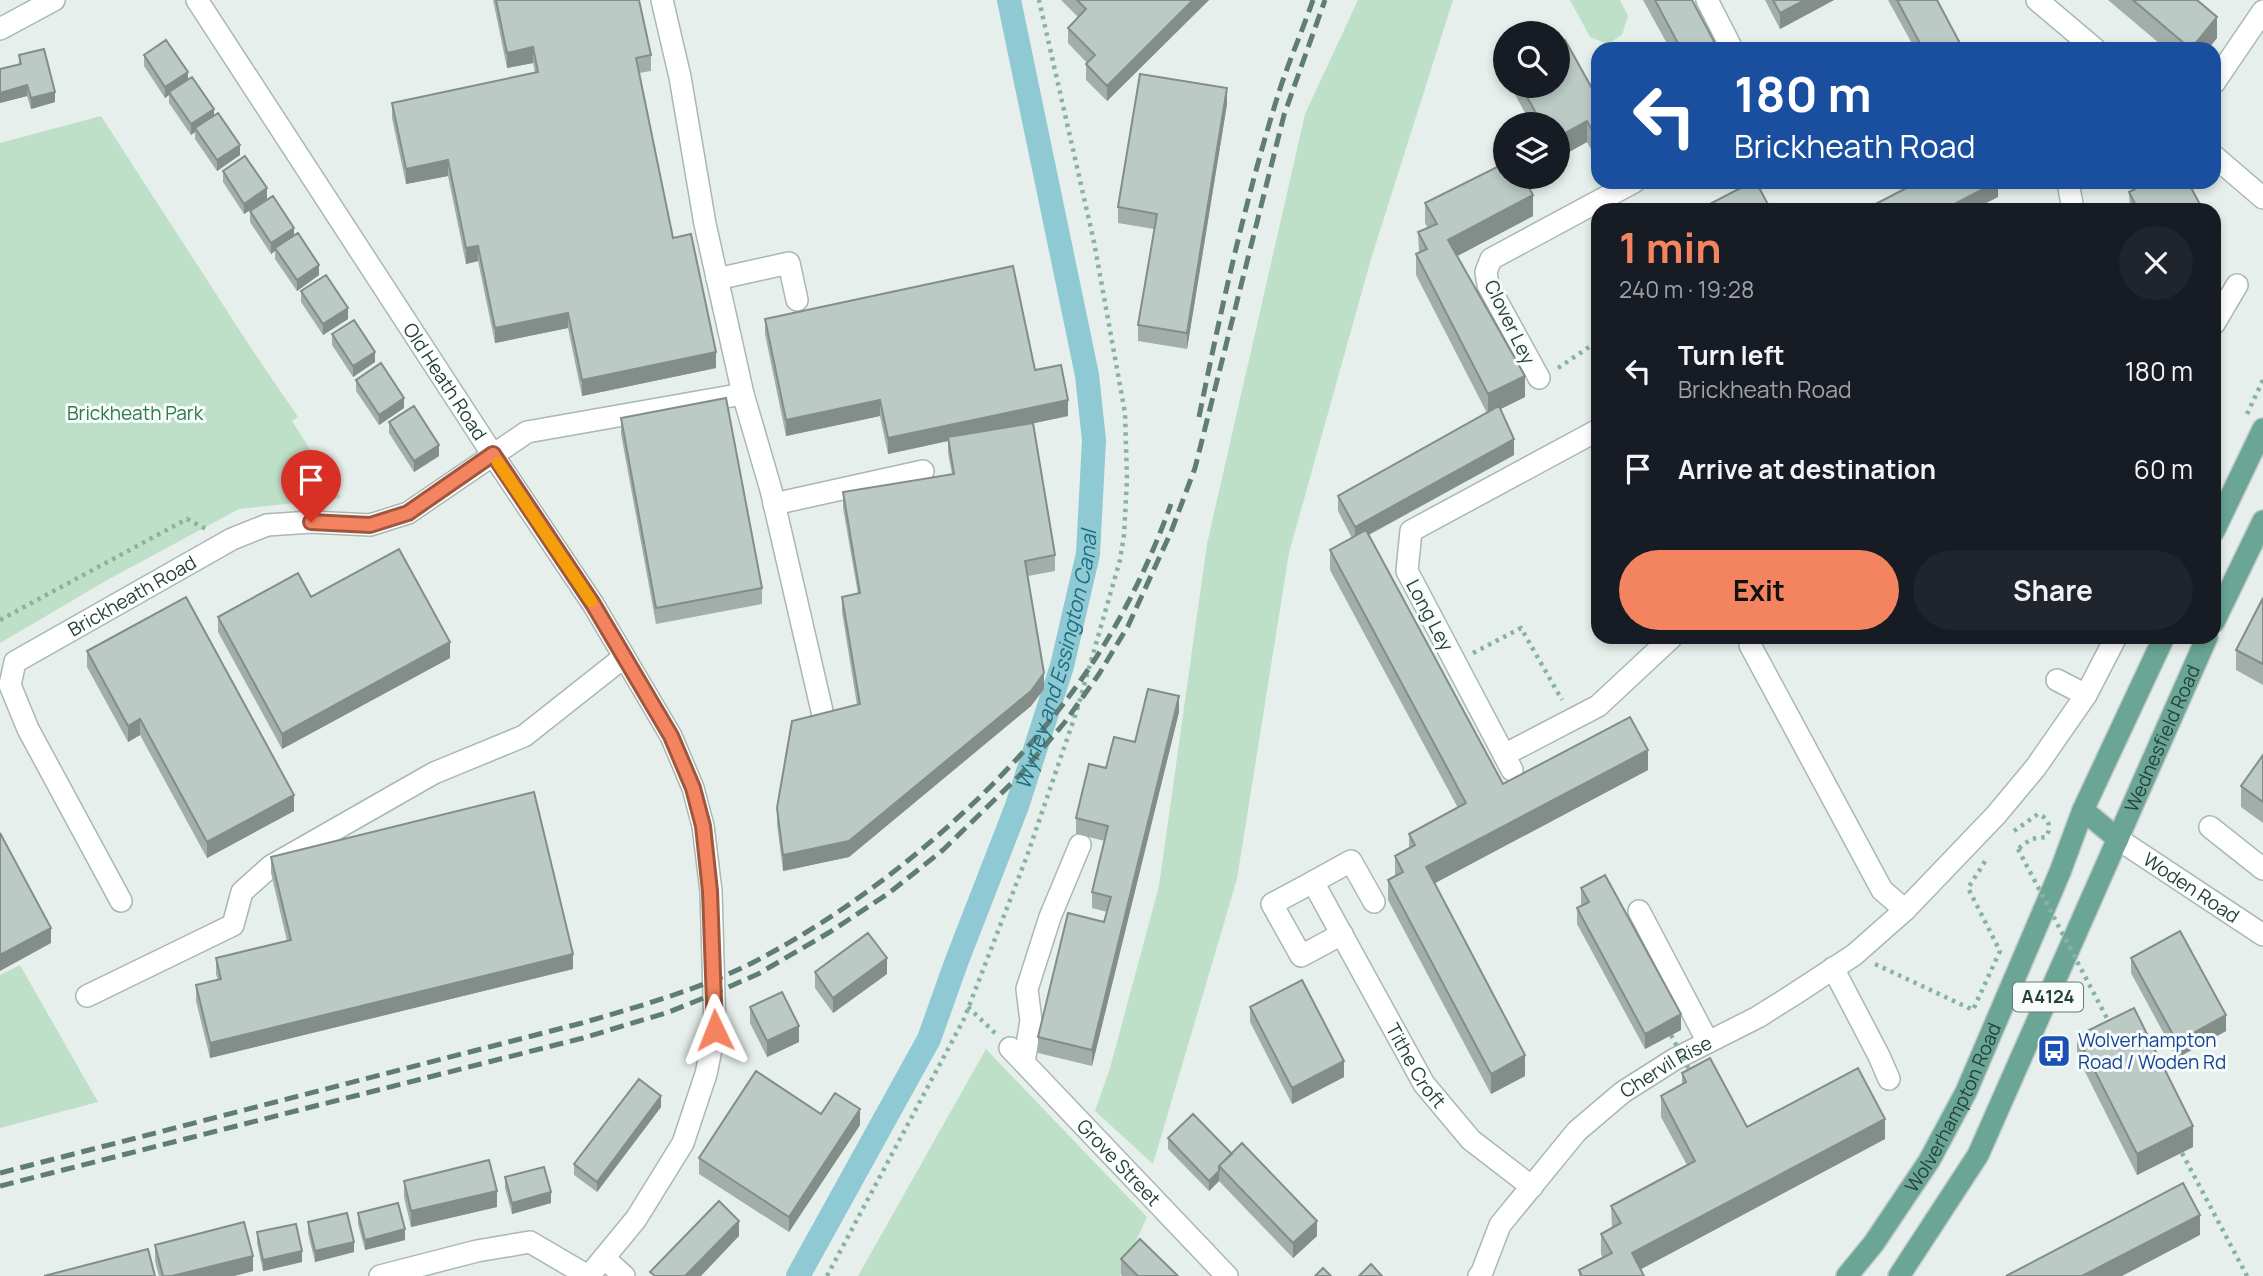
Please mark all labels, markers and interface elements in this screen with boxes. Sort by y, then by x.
map controls [1493,21,1570,189]
button: search [1493,21,1570,98]
text: 180 m [1734,60,1872,127]
icon: left [1619,70,1710,161]
button: layers [1493,112,1570,189]
text: Brickheath Road [1734,124,1975,168]
text: 1 min [1619,218,1722,276]
button: close [2119,226,2193,300]
text: 240 m · 19:28 [1619,273,1754,305]
street label: Clover Ley [1478,276,1542,368]
street label: Old Heath Road [397,317,493,445]
text: Turn left [1678,337,1785,373]
icon: left [1619,352,1657,390]
text: 180 m [2125,353,2193,389]
text: Brickheath Road [1678,373,1852,405]
park label: Brickheath Park [67,400,204,426]
pin [281,450,341,522]
icon: arrive [1619,450,1657,488]
text: Arrive at destination [1678,451,1936,487]
text: 60 m [2134,451,2193,487]
icon: arrive [292,461,330,499]
water label: Wyrley and Essington Canal [1008,526,1102,793]
street label: Brickheath Road [63,549,201,642]
button: Exit [1619,550,1899,630]
button: Share [1913,550,2193,630]
street label: Long Ley [1400,574,1460,656]
street label: Wednesfield Road [2118,661,2206,816]
street label: Woden Road [2138,846,2244,929]
road number: A4124 [2013,982,2083,1012]
position arrow [678,993,752,1067]
street label: Tithe Croft [1380,1018,1452,1114]
street label: Wolverhampton Road [1899,1019,2007,1197]
place label: Wolverhampton Road / Woden Rd [2078,1027,2226,1075]
street label: Chervil Rise [1615,1030,1716,1104]
bus stop icon: Wolverhampton Road / Woden Rd [2035,1032,2073,1070]
street label: Grove Street [1071,1113,1167,1212]

